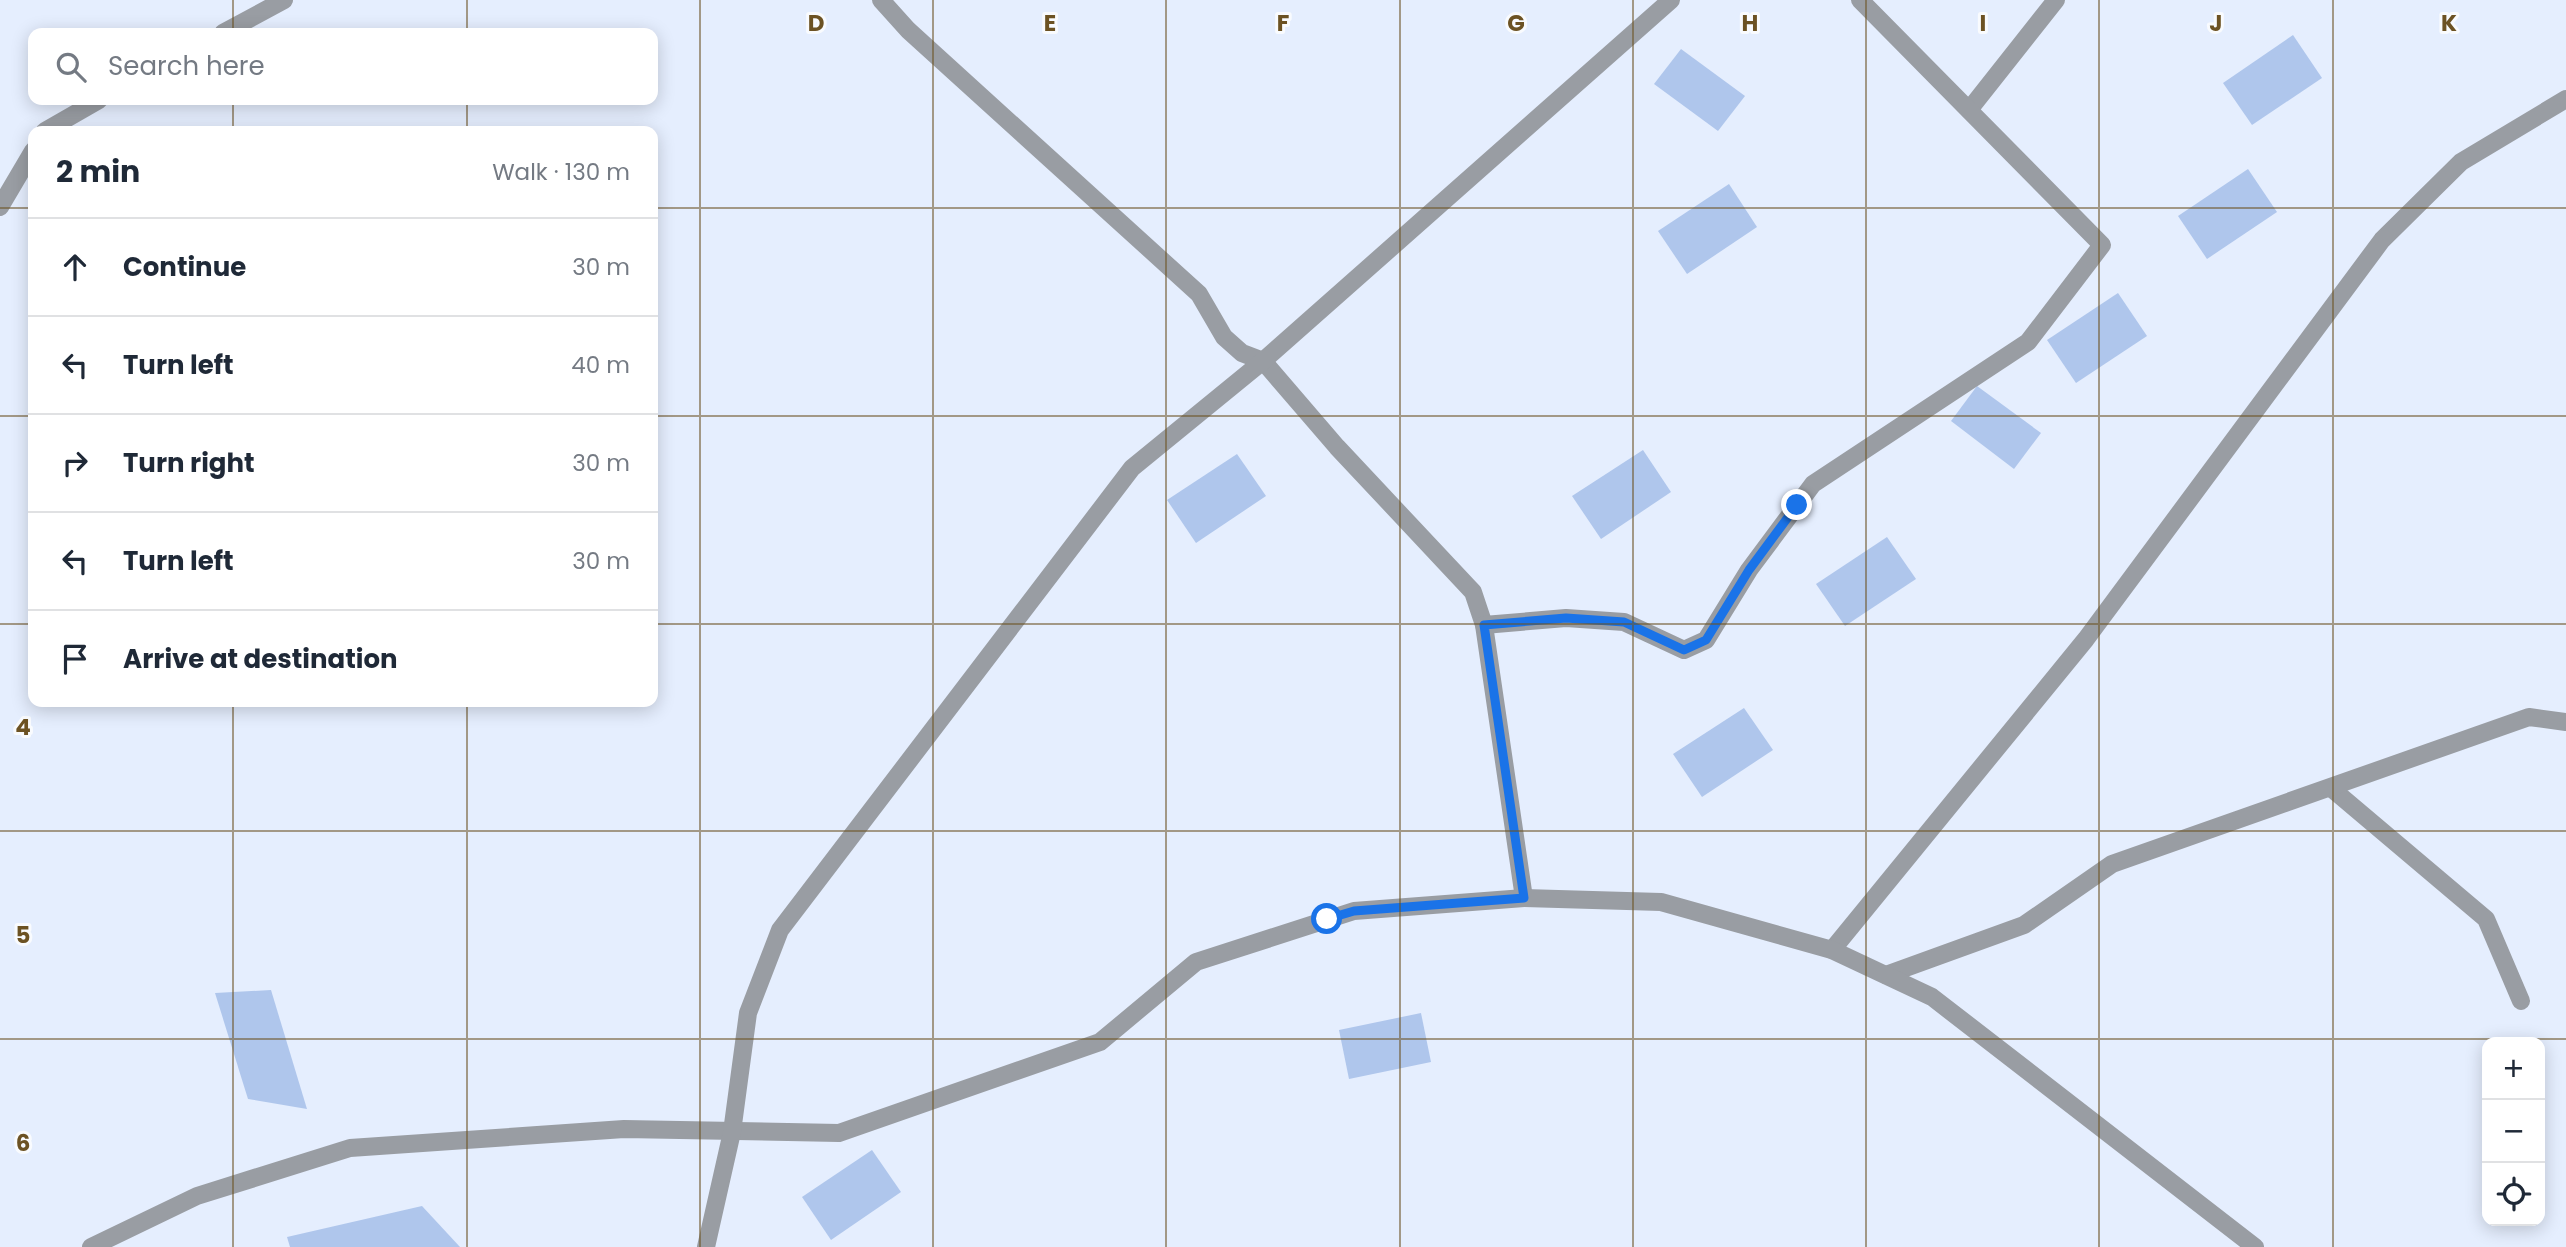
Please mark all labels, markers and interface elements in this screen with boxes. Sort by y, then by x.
text: D [808,7,824,39]
text: E [1044,7,1056,39]
text: F [1277,7,1289,39]
text: G [1507,7,1525,39]
text: H [1742,7,1758,39]
text: I [1980,7,1986,39]
text: J [2209,7,2223,39]
text: K [2441,7,2457,39]
search box [28,28,658,105]
icon: search [52,48,90,86]
text: Search here [108,48,265,84]
text: 2 min [56,150,140,193]
text: Walk · 130 m [492,156,630,188]
icon: ahead [56,248,94,286]
text: Continue [123,249,246,285]
text: 30 m [572,251,630,283]
icon: left [56,346,94,384]
text: Turn left [123,347,234,383]
text: 40 m [571,349,630,381]
icon: right [56,444,94,482]
text: Turn right [123,445,255,481]
text: 30 m [572,447,630,479]
route end [1781,489,1812,520]
icon: left [56,542,94,580]
text: Turn left [123,543,234,579]
text: 30 m [572,545,630,577]
icon: arrive [56,640,94,678]
text: Arrive at destination [123,641,398,677]
text: 4 [15,711,31,743]
route start [1311,903,1342,934]
text: 5 [16,919,30,951]
map controls [2482,1037,2545,1226]
button: + [2482,1037,2545,1100]
button: − [2482,1100,2545,1163]
text: 6 [16,1127,30,1159]
button: locate [2482,1163,2545,1226]

